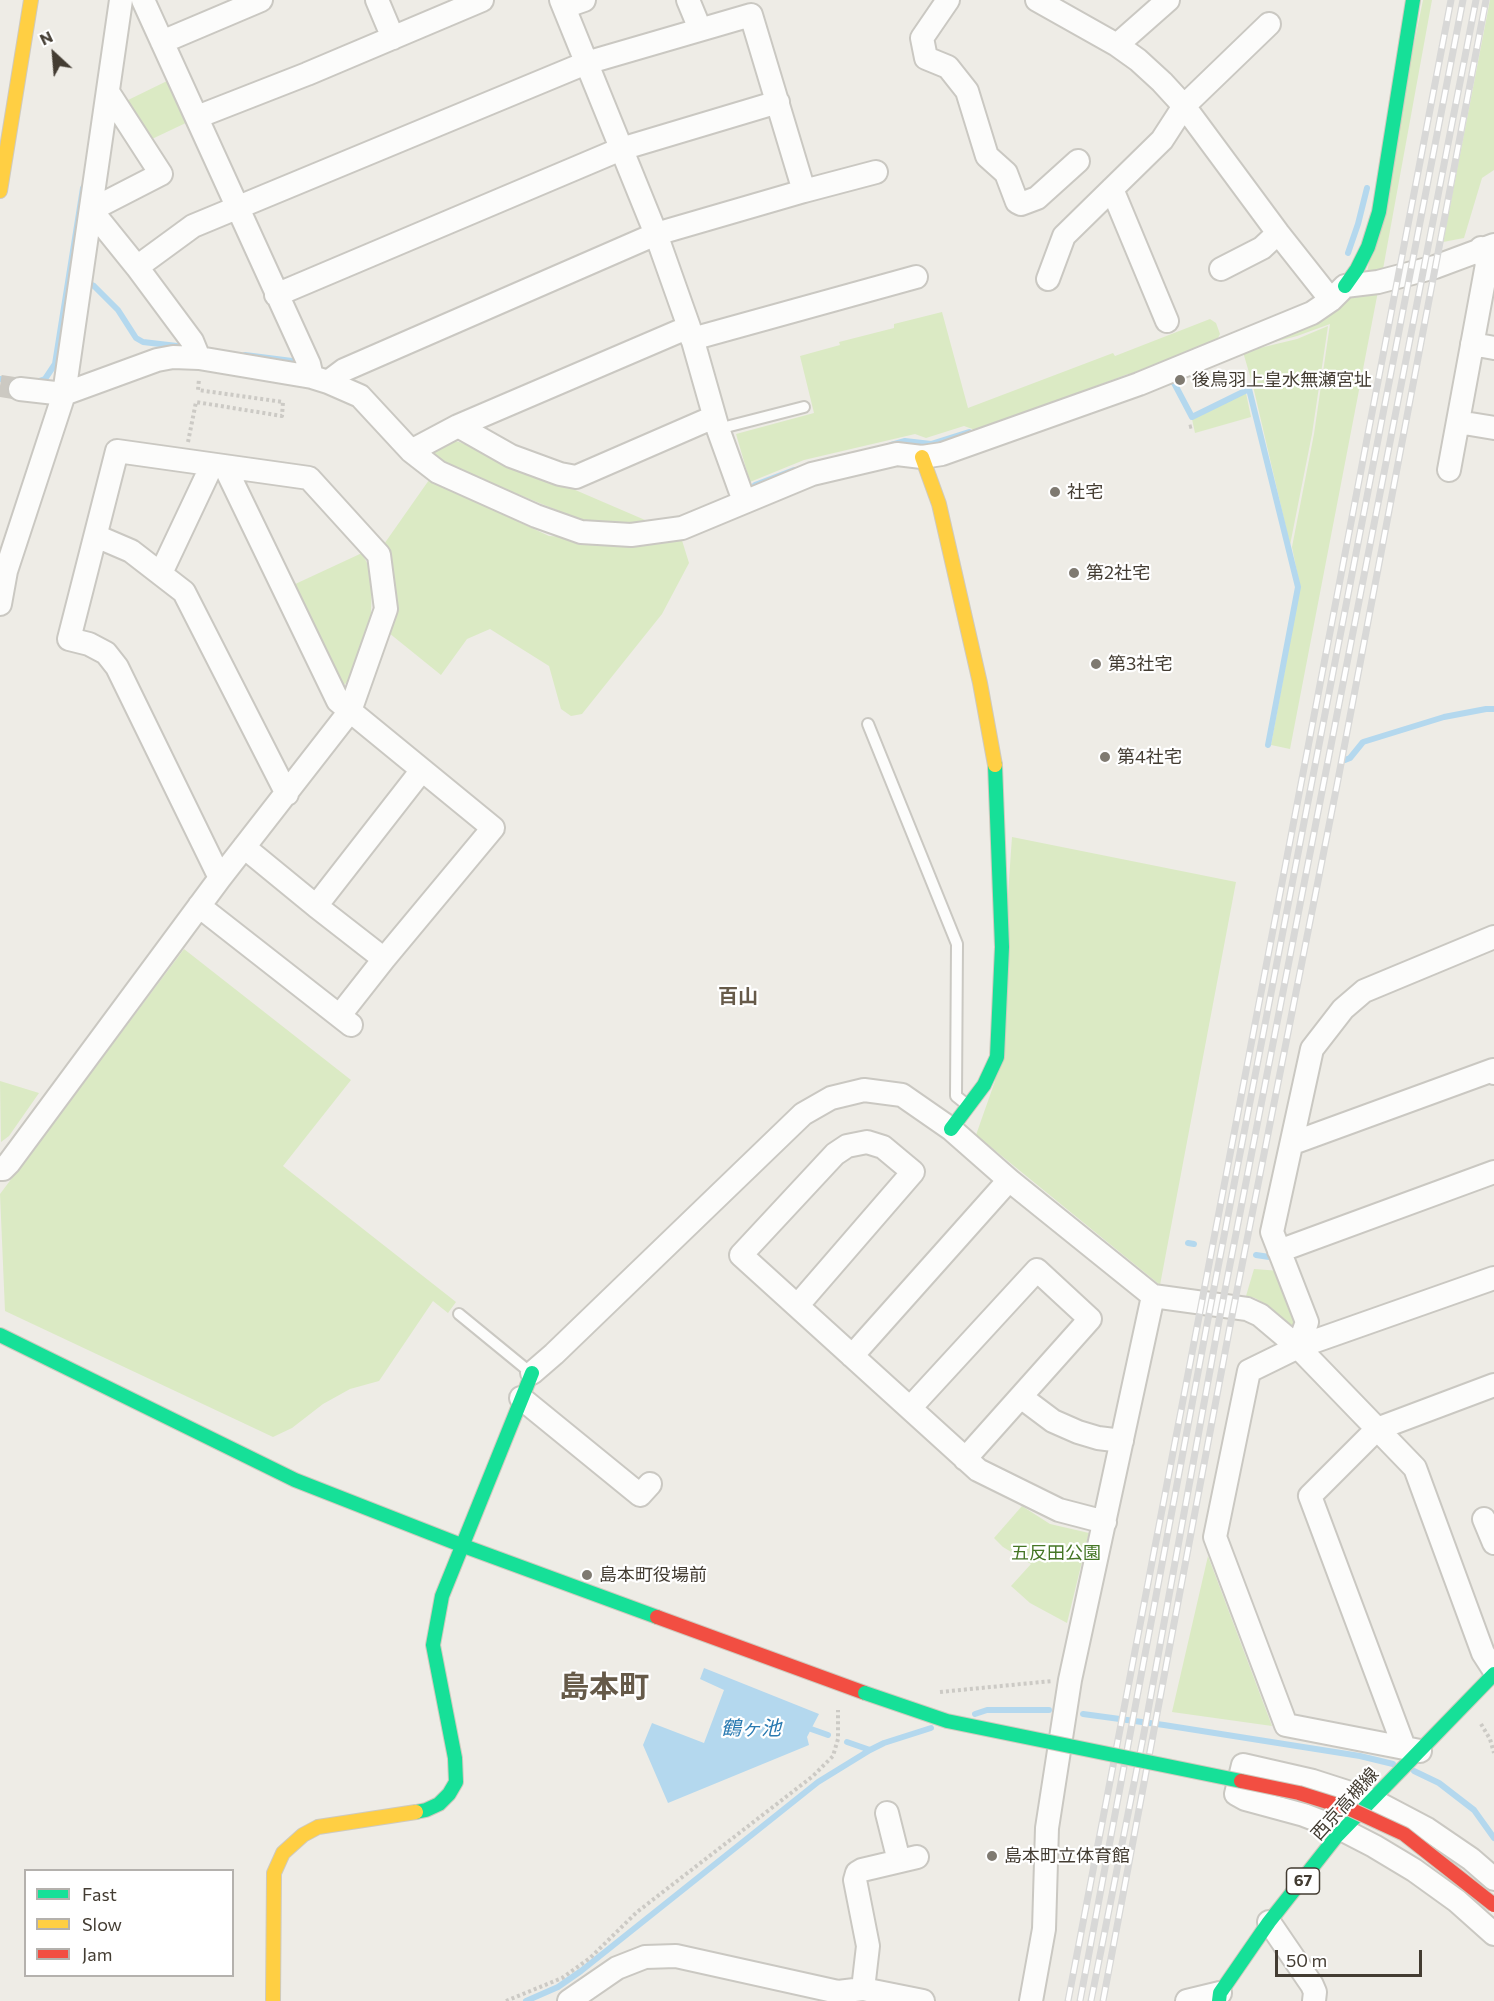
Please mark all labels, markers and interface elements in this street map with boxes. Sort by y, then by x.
north arrow [24,24,84,84]
text: N [36,26,55,49]
place label: 後鳥羽上皇水無瀬宮址 [1192,369,1372,391]
marker: 後鳥羽上皇水無瀬宮址 [1173,373,1187,387]
place label: 社宅 [1067,481,1103,503]
marker: 社宅 [1048,485,1062,499]
place label: 第2社宅 [1086,562,1150,584]
marker: 第2社宅 [1067,566,1081,580]
place label: 第3社宅 [1108,653,1172,675]
marker: 第3社宅 [1089,657,1103,671]
place label: 第4社宅 [1117,746,1182,768]
marker: 第4社宅 [1098,750,1112,764]
district label: 百山 [718,984,758,1008]
park label: 五反田公園 [1011,1542,1101,1564]
place label: 島本町役場前 [599,1564,707,1586]
marker: 島本町役場前 [580,1568,594,1582]
district label: 島本町 [559,1669,649,1705]
water label: 鶴ヶ池 [721,1716,781,1740]
street label: 西京高槻線 [1307,1763,1383,1845]
place label: 島本町立体育館 [1004,1845,1130,1867]
marker: 島本町立体育館 [985,1849,999,1863]
road number: 67 [1286,1868,1320,1894]
legend [24,1869,234,1977]
text: Fast [82,1883,117,1905]
text: Slow [82,1913,122,1935]
scale bar [1278,1938,1425,1976]
text: Jam [82,1943,112,1965]
text: 50 m [1286,1949,1327,1971]

